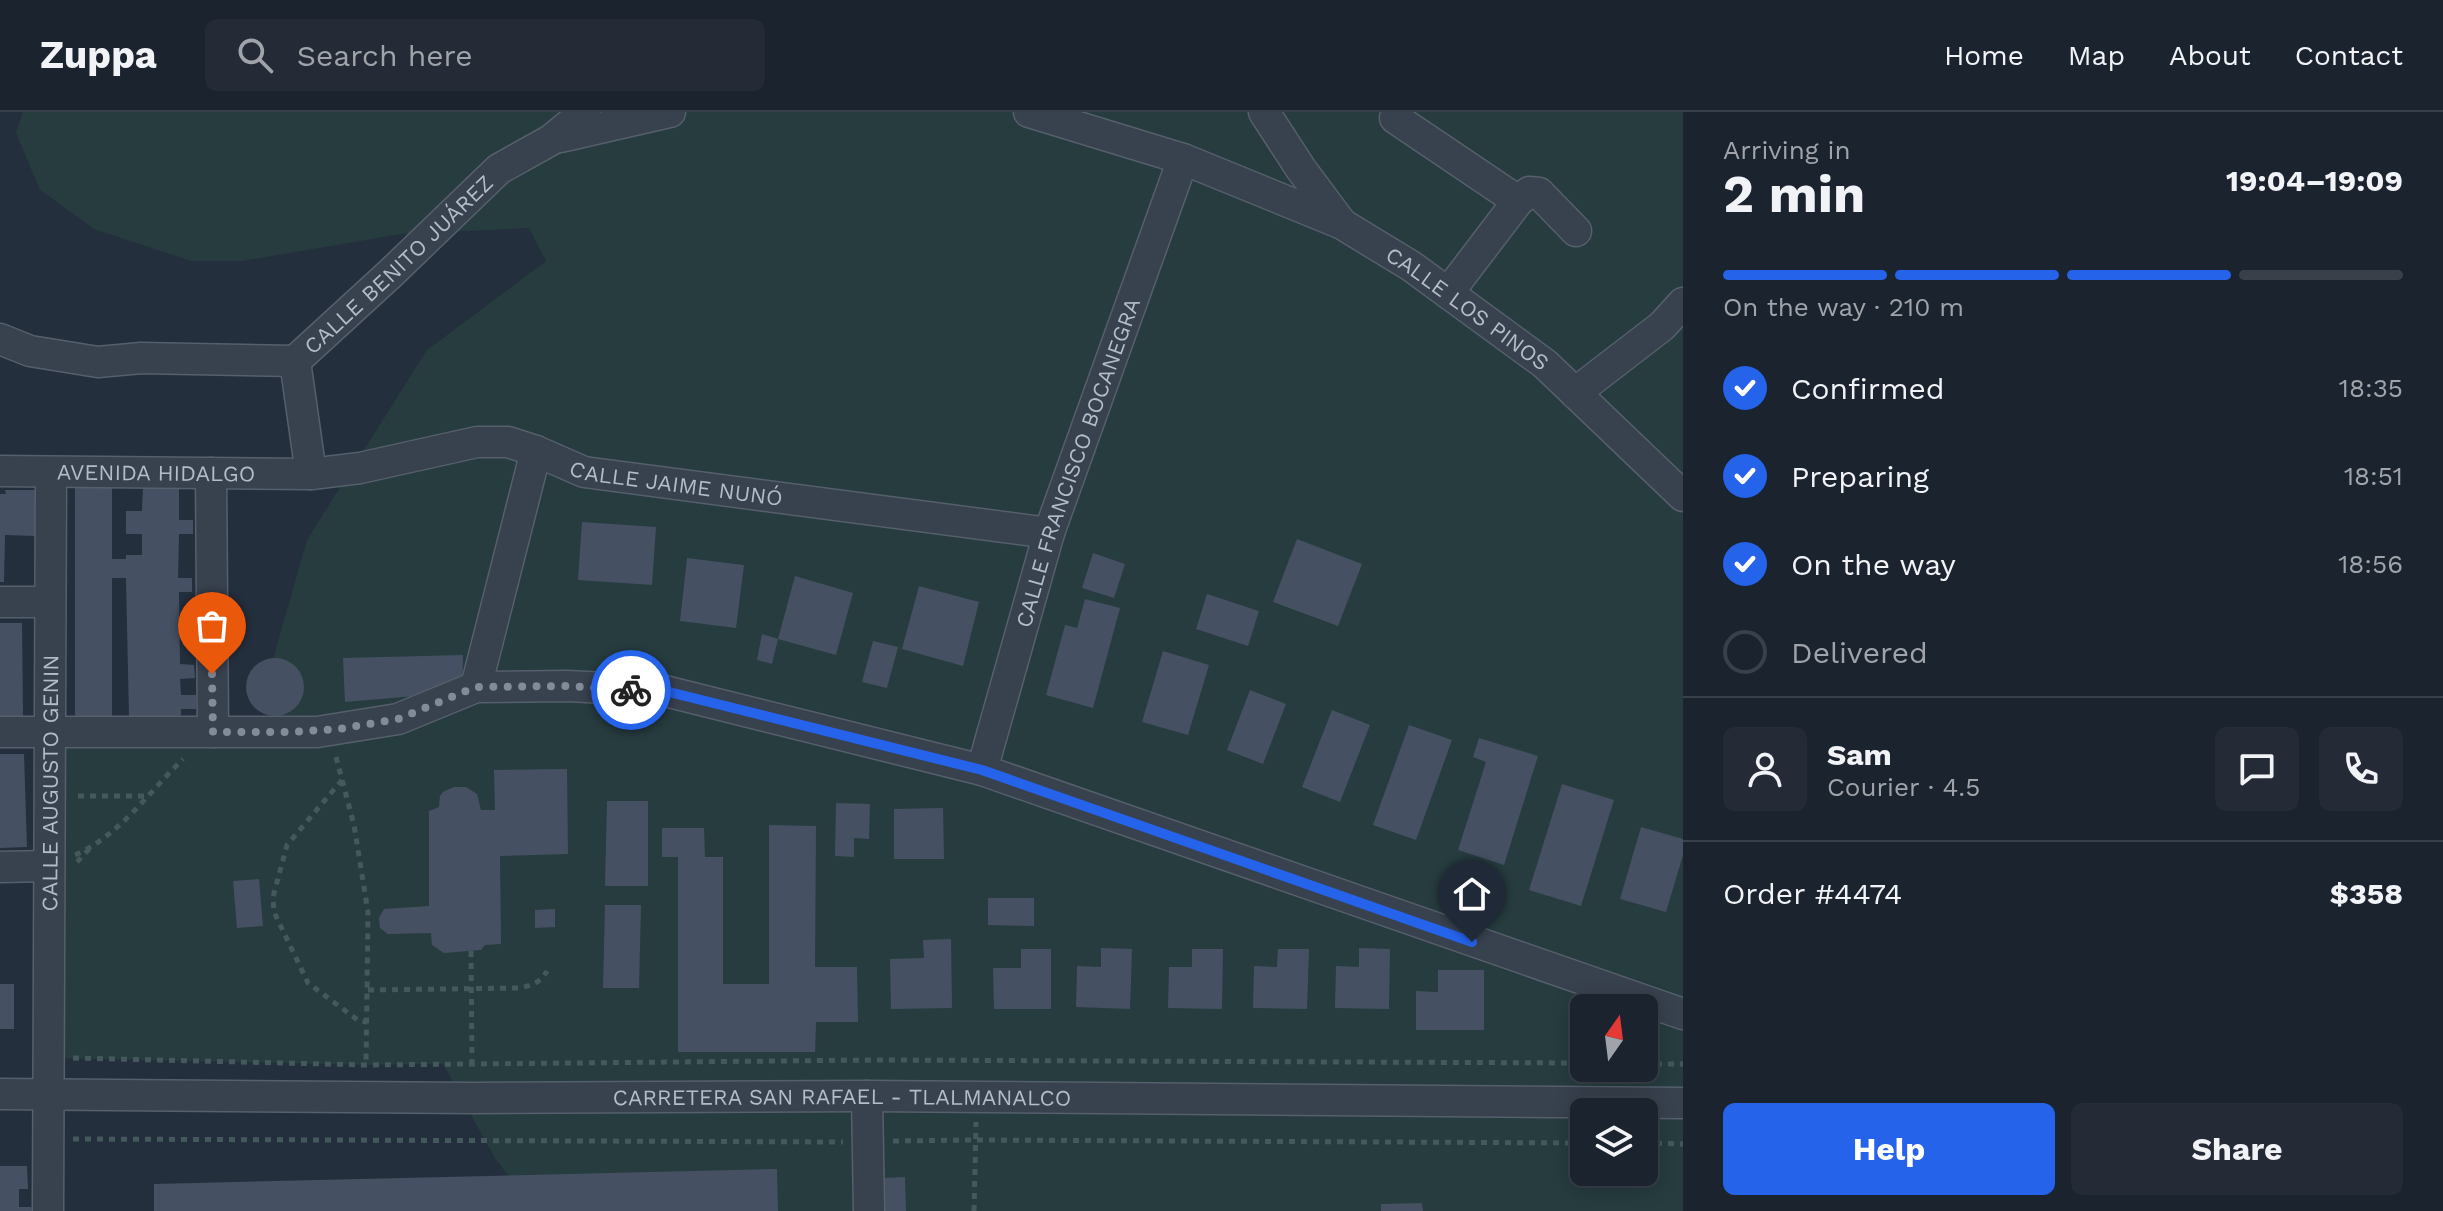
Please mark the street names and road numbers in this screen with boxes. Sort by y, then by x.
street label: CALLE BENITO JUÁREZ [299,170,498,359]
street label: CALLE LOS PINOS [1381,242,1554,376]
street label: CALLE FRANCISCO BOCANEGRA [1011,295,1145,630]
street label: CALLE JAIME NUNÓ [566,455,784,511]
street label: AVENIDA HIDALGO [57,460,255,486]
street label: CALLE AUGUSTO GENIN [37,655,63,911]
street label: CARRETERA SAN RAFAEL - TLALMANALCO [613,1084,1071,1111]

